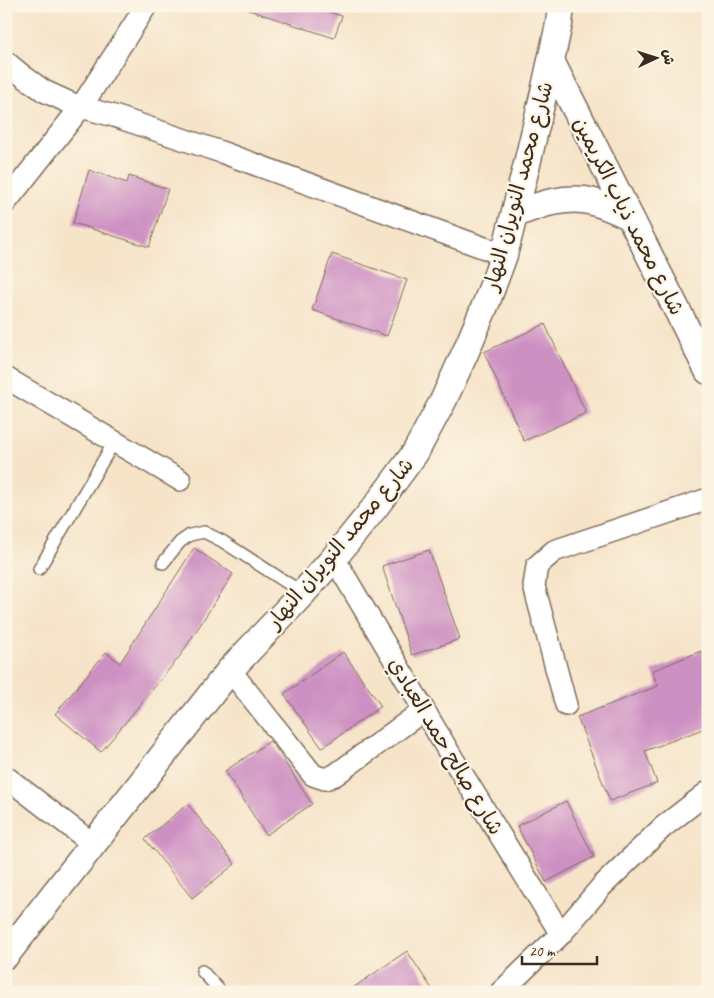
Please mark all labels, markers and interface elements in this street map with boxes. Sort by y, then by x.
north arrow [632,32,682,82]
text: ش [659,49,677,65]
street label: شارع محمد النويران النهار [477,79,560,296]
street label: شارع محمد ذياب الكريمين [566,113,690,320]
street label: شارع محمد النويران النهار [260,452,421,637]
street label: شارع صالح حمد العبادي [381,653,509,840]
scale bar [522,933,596,965]
text: 20 m [529,942,556,961]

